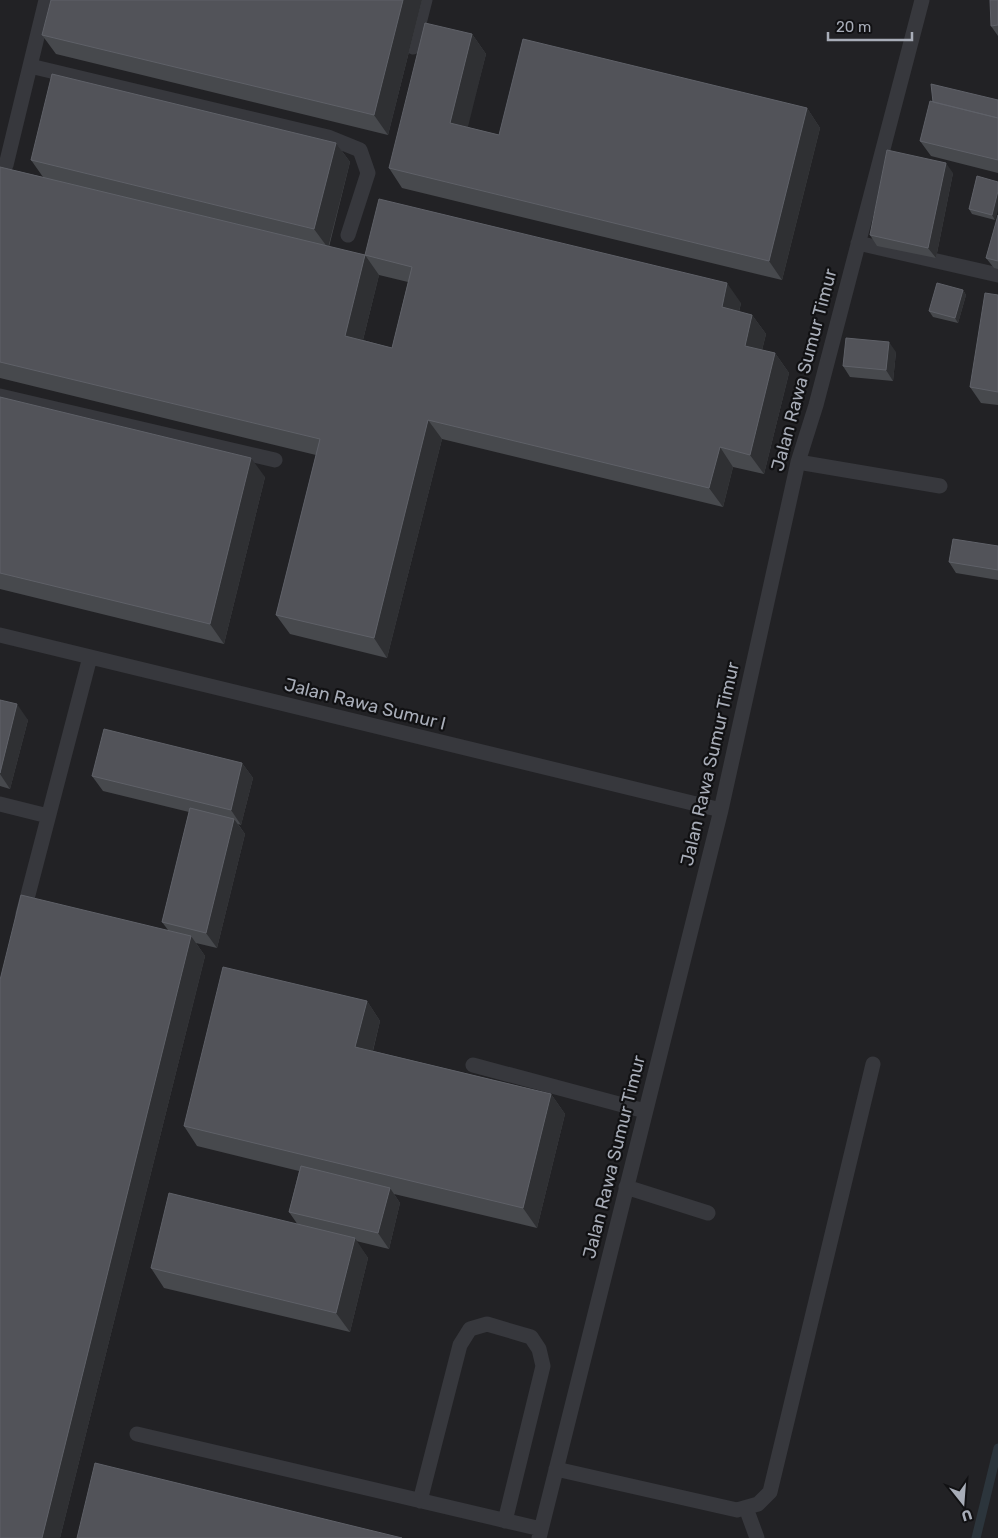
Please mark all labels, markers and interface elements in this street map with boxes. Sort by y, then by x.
scale bar [828,10,912,42]
text: 20 m [836,18,871,36]
street label: Jalan Rawa Sumur Timur [766,266,842,474]
street label: Jalan Rawa Sumur Timur [676,660,744,868]
street label: Jalan Rawa Sumur I [282,673,448,735]
street label: Jalan Rawa Sumur Timur [578,1053,650,1261]
north arrow [938,1478,988,1528]
text: U [959,1505,974,1525]

